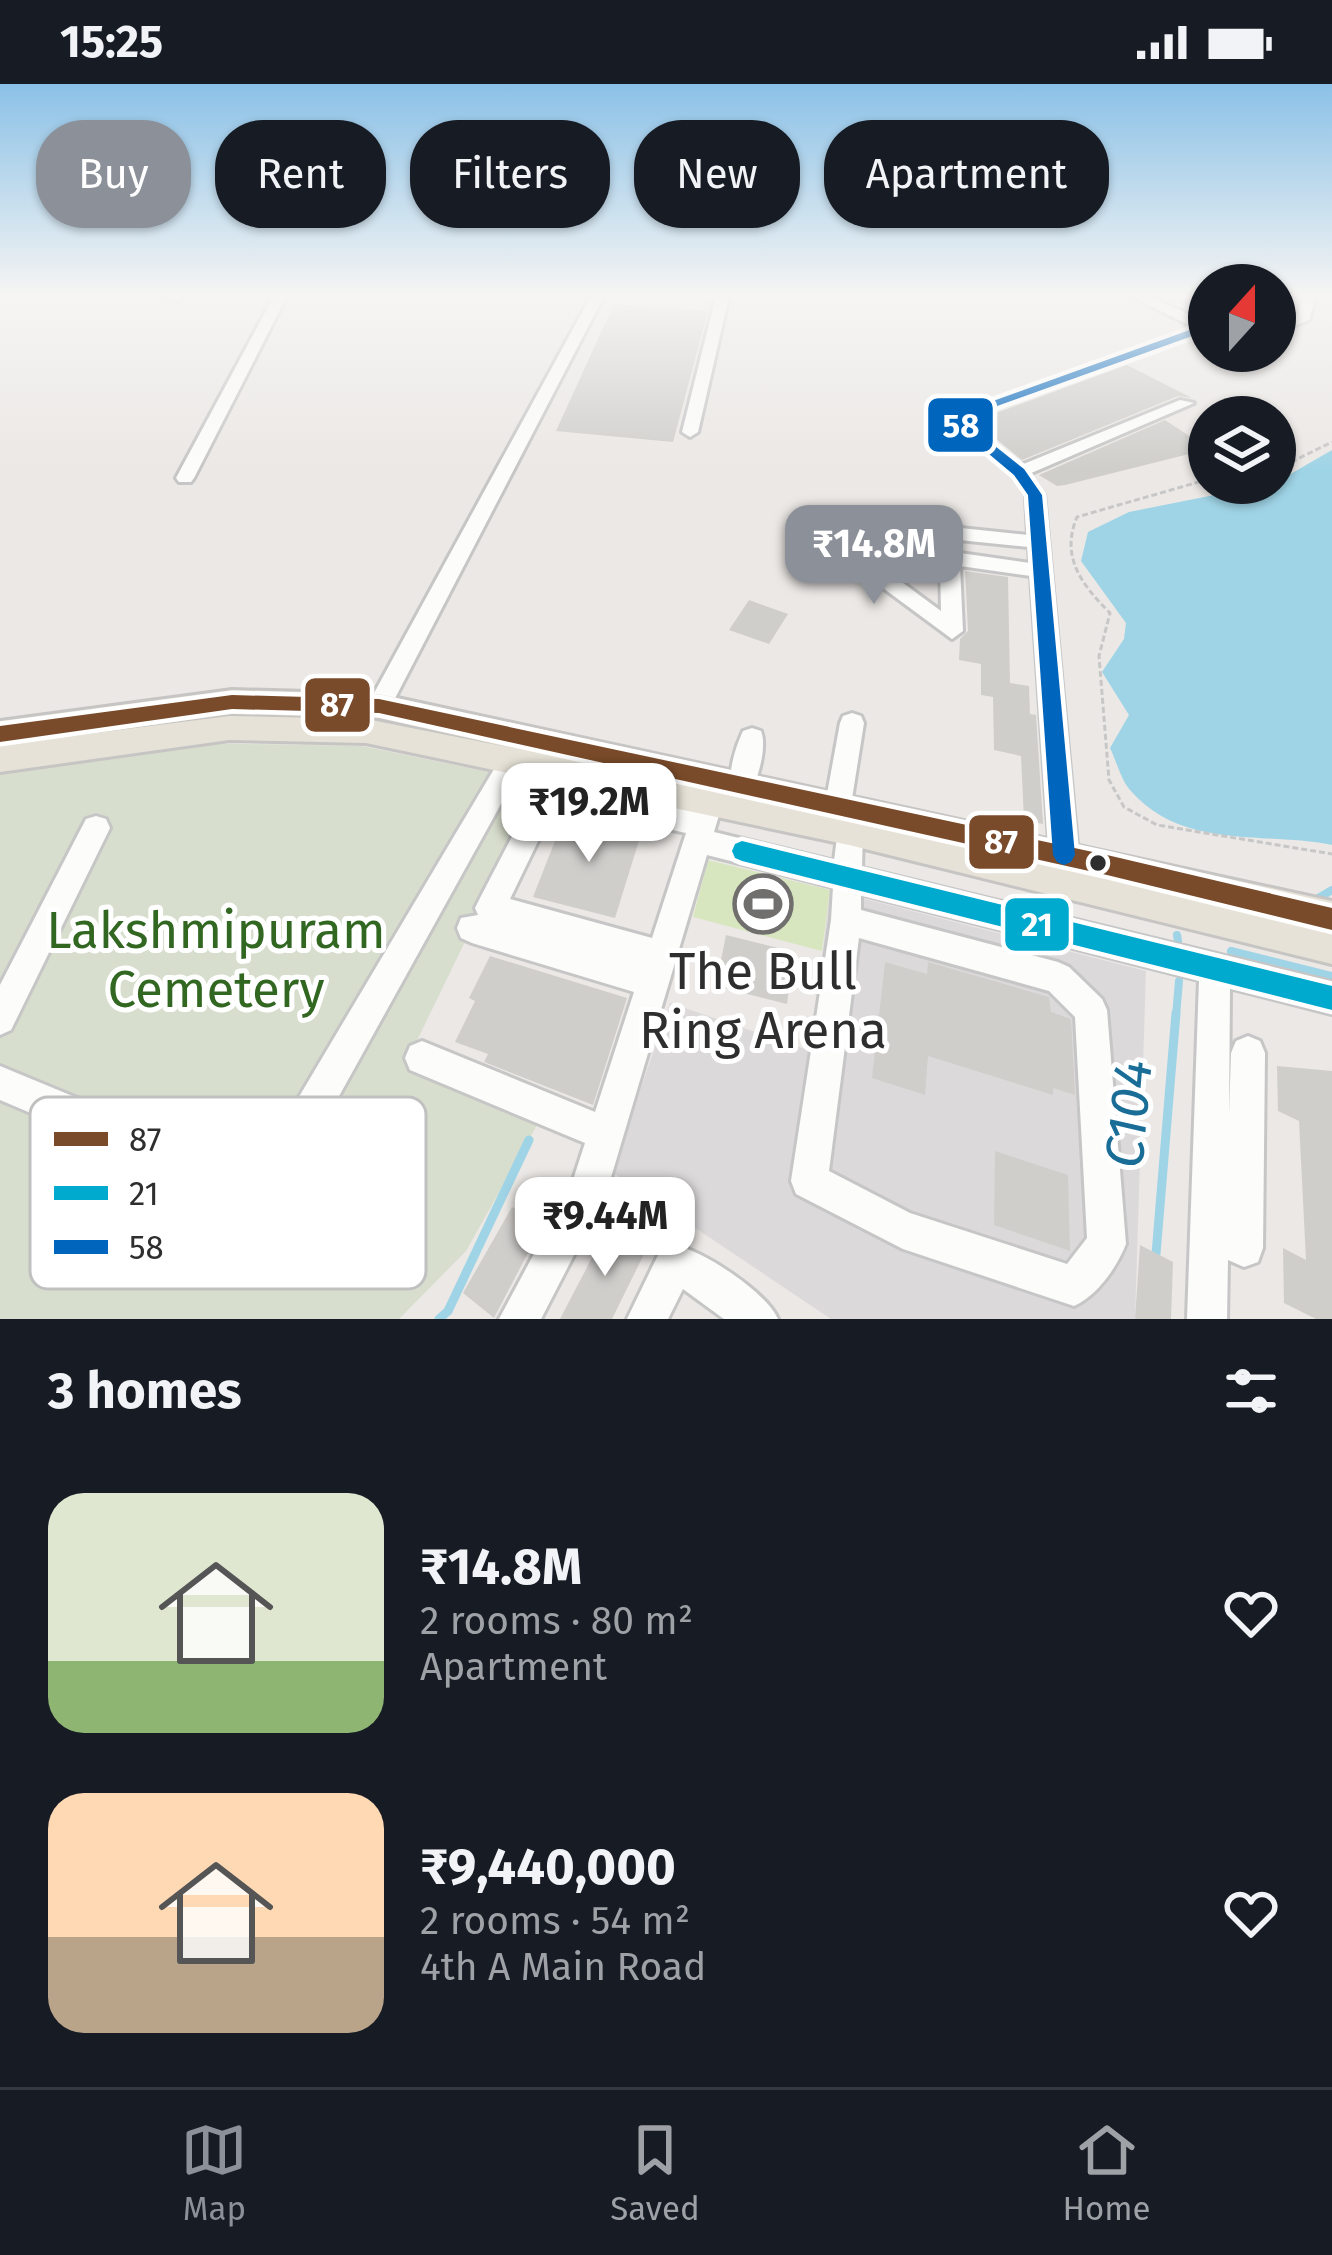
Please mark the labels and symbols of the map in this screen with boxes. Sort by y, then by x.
north arrow [1188,264,1296,372]
line badge: 58 [926,396,995,454]
text: 58 [943,406,979,446]
pin: ₹14.8M [776,505,972,607]
line badge: 87 [303,676,372,734]
text: 87 [320,685,354,725]
pin: ₹19.2M [491,763,687,865]
line badge: 87 [967,813,1036,871]
text: 87 [984,822,1018,862]
unlabelled marker [1087,852,1109,874]
sports icon: The Bull Ring Arena [732,873,794,935]
line badge: 21 [1003,896,1071,953]
park label: Lakshmipuram Cemetery [46,900,386,1021]
text: 21 [1021,905,1053,945]
place label: The Bull Ring Arena [639,941,887,1062]
water label: C104 [1092,1057,1166,1171]
legend [30,1097,426,1289]
text: 87 [129,1120,161,1160]
text: 21 [129,1174,159,1214]
pin: ₹9.44M [507,1177,703,1279]
text: 58 [129,1228,164,1268]

